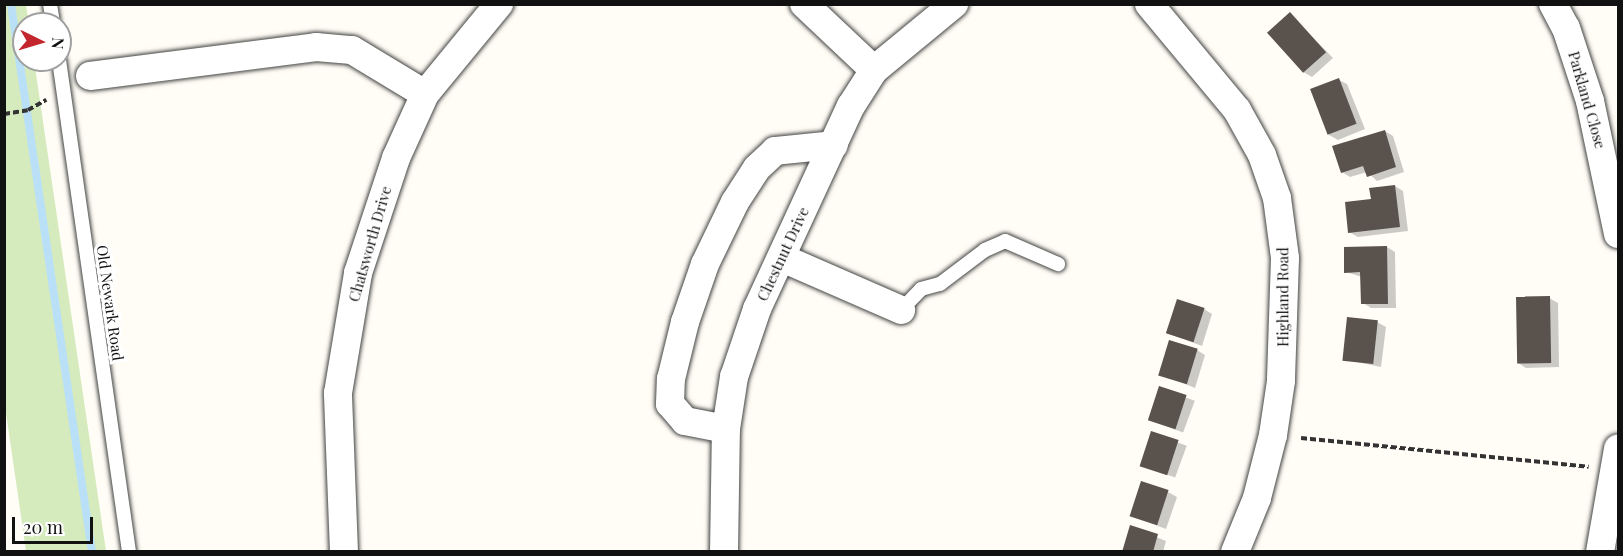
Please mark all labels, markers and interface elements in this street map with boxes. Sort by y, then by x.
north arrow [12,12,72,72]
text: N [47,37,69,50]
street label: Parkland Close [1565,49,1609,151]
street label: Chatsworth Drive [345,184,395,304]
street label: Chestnut Drive [753,204,813,304]
street label: Old Newark Road [93,244,127,362]
street label: Highland Road [1274,247,1292,347]
scale bar [15,505,96,543]
text: 20 m [23,515,63,539]

